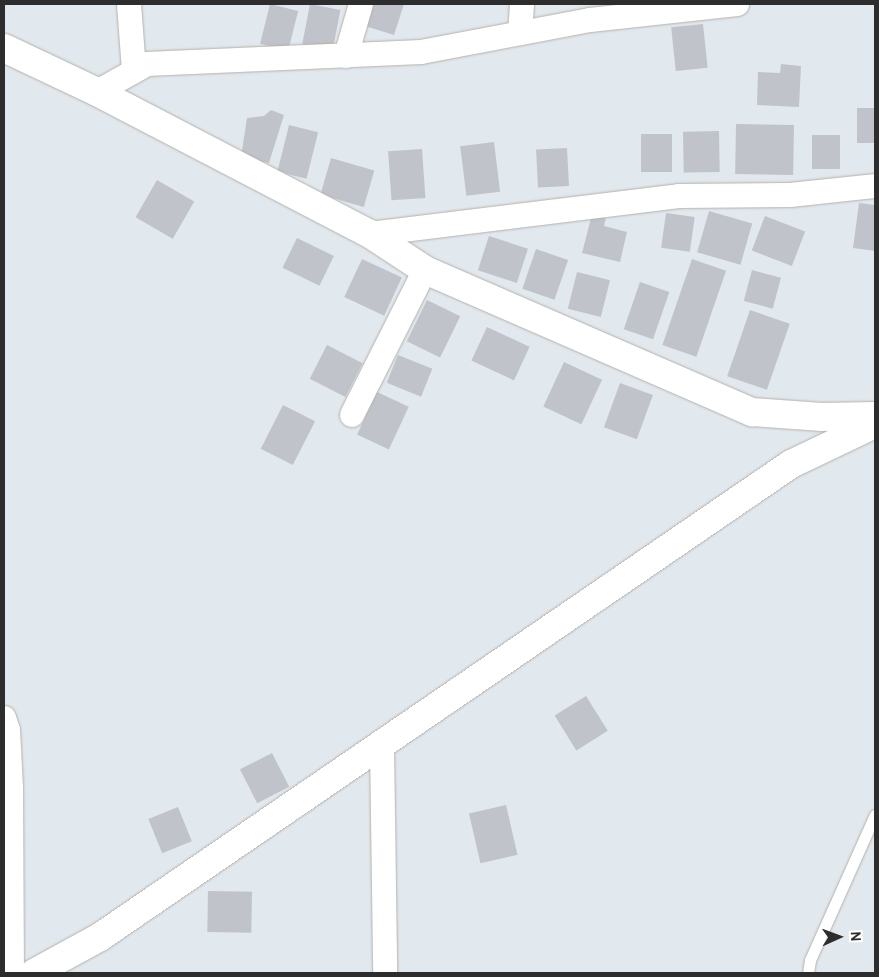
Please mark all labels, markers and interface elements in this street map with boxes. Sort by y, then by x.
north arrow [814,912,864,962]
text: N [846,931,863,942]

